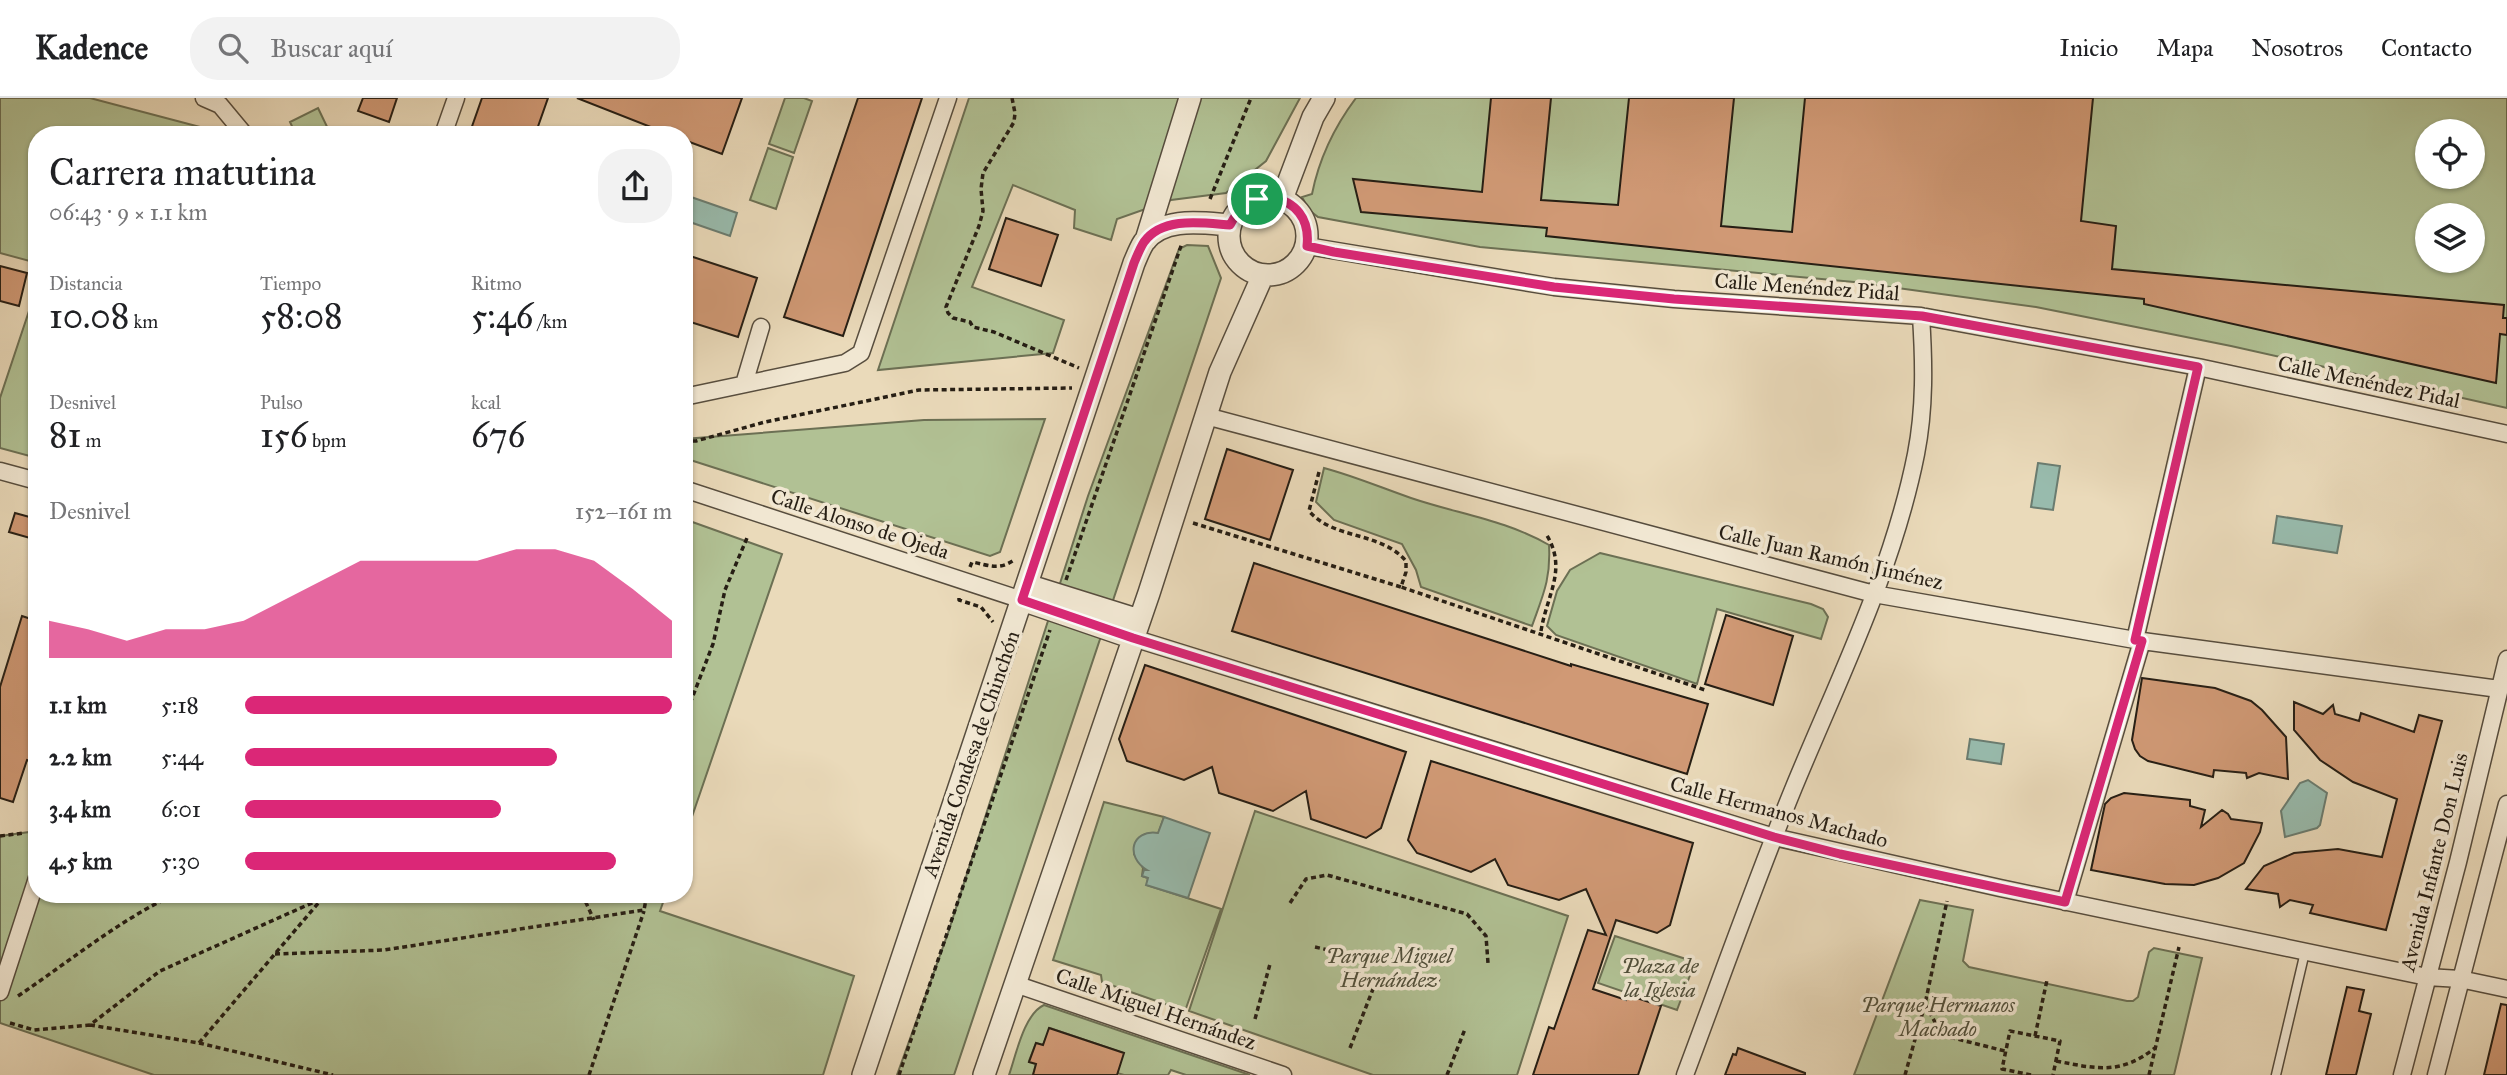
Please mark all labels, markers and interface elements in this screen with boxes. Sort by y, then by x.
search box [190,17,680,80]
text: Kadence [35,28,148,68]
icon: search [214,29,252,67]
text: Buscar aquí [270,32,392,64]
text: Inicio [2060,33,2118,63]
text: Mapa [2156,33,2213,63]
text: Nosotros [2251,33,2343,63]
text: Contacto [2381,33,2472,63]
map controls [2415,119,2485,273]
button: locate [2415,119,2485,189]
text: Carrera matutina [49,149,316,195]
button: share [598,149,672,223]
pin [1227,169,1287,229]
icon: arrive [1238,180,1276,218]
text: 06:43 · 9 × 1.1 km [49,198,208,226]
button: layers [2415,203,2485,273]
street label: Calle Menéndez Pidal [1713,268,1901,306]
text: Distancia [49,272,122,295]
text: Tiempo [260,272,321,295]
text: Ritmo [471,272,522,295]
text: 10.08 [49,295,129,338]
text: 58:08 [260,295,343,338]
text: 5:46 [471,295,534,338]
text: km [129,310,158,333]
text: /km [534,310,568,333]
street label: Calle Menéndez Pidal [2275,350,2463,414]
text: Desnivel [49,391,116,414]
text: Pulso [260,391,303,414]
text: kcal [471,391,501,414]
text: 81 [49,414,81,457]
text: 156 [260,414,308,457]
text: 676 [471,414,525,457]
text: m [81,429,102,452]
text: bpm [308,429,347,452]
street label: Calle Alonso de Ojeda [768,483,952,565]
text: Desnivel [49,497,130,525]
text: 152–161 m [575,497,672,525]
street label: Calle Juan Ramón Jiménez [1716,518,1946,596]
street label: Avenida Condesa de Chinchón [916,627,1025,882]
text: 1.1 km [49,691,107,719]
text: 5:18 [161,691,199,719]
text: 2.2 km [49,743,112,771]
text: 5:44 [161,743,203,771]
street label: Avenida Infante Don Luis [2394,750,2474,975]
street label: Calle Hermanos Machado [1667,770,1891,854]
text: 3.4 km [49,795,111,823]
text: 6:01 [161,795,201,823]
text: 4.5 km [49,847,112,875]
text: 5:30 [161,847,200,875]
park label: Parque Miguel Hernández [1326,943,1454,993]
park label: Plaza de la Iglesia [1621,953,1700,1003]
street label: Calle Miguel Hernández [1052,962,1260,1056]
park label: Parque Hermanos Machado [1861,992,2016,1042]

